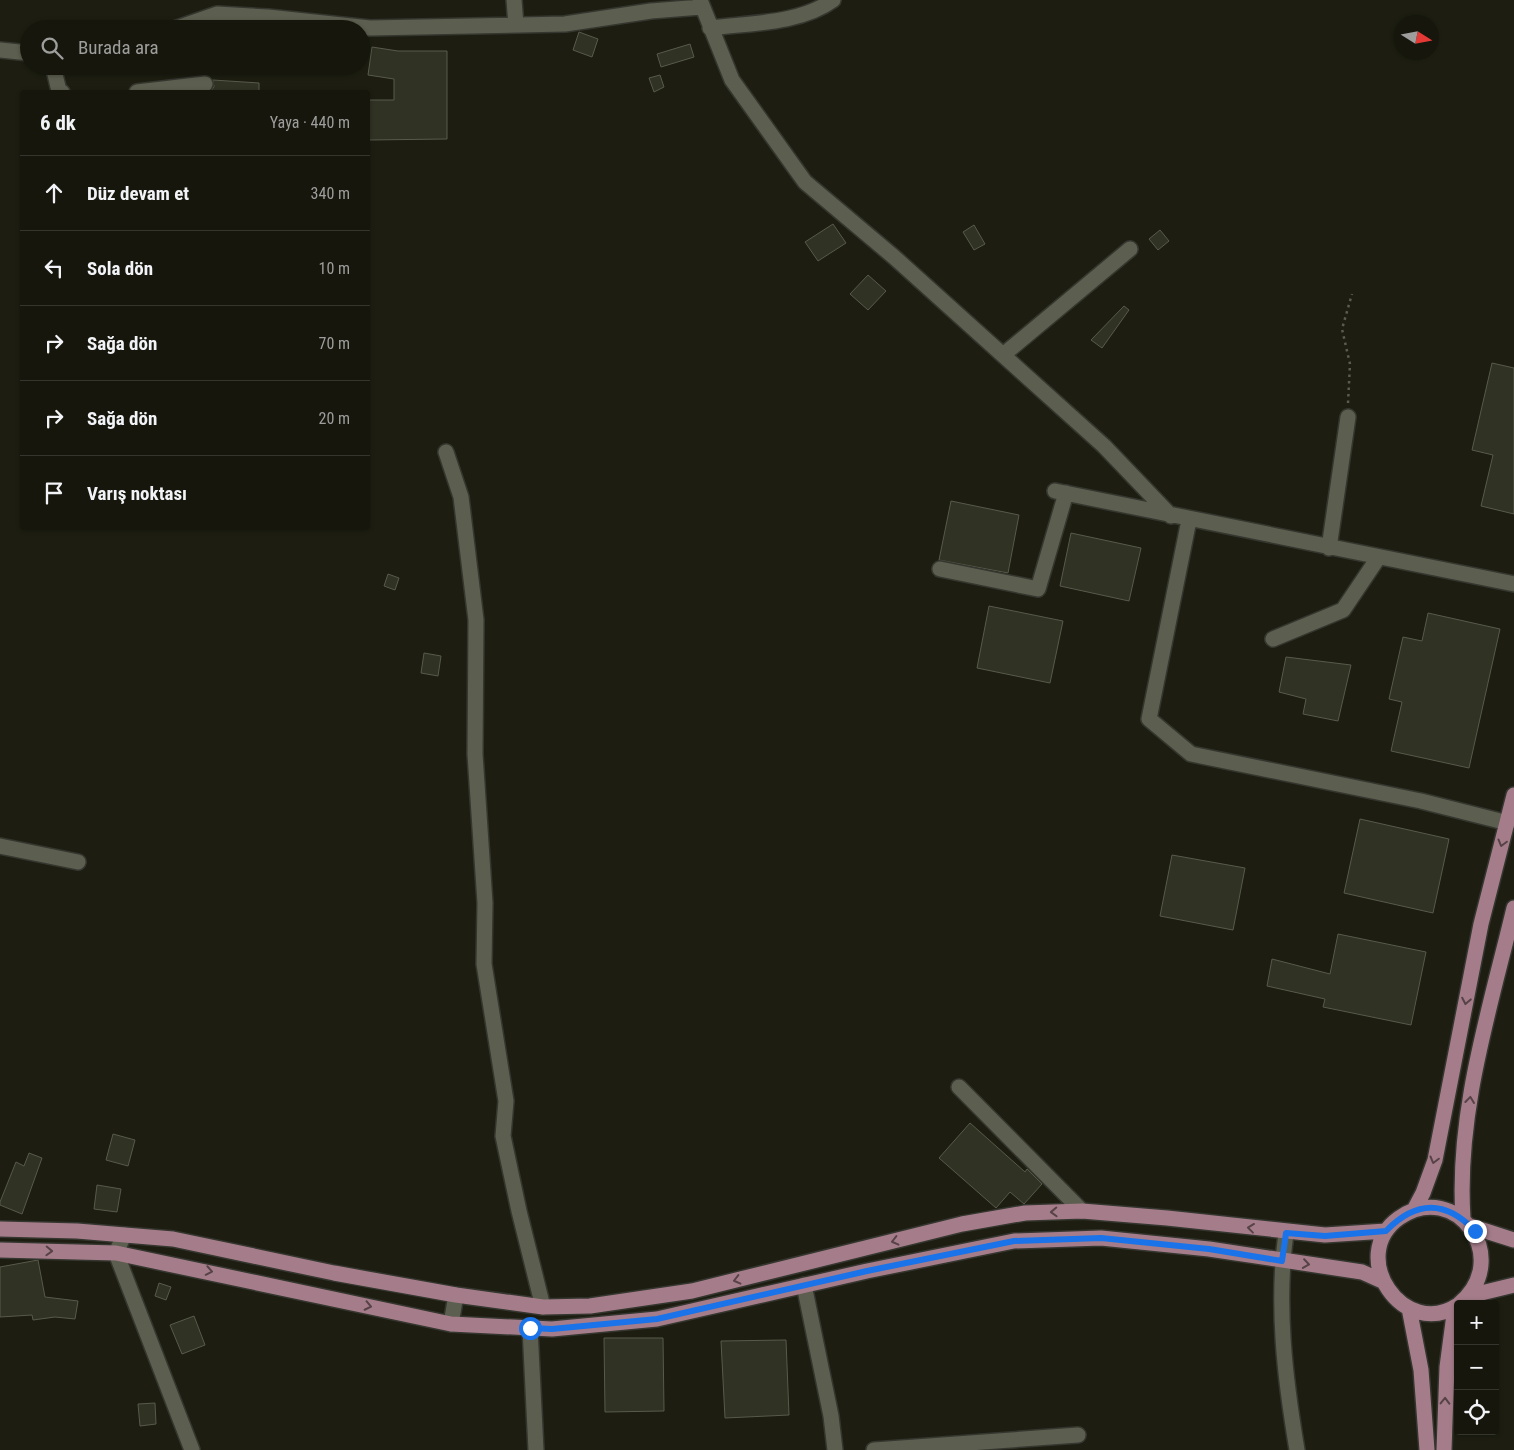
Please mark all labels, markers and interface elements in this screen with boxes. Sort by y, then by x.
north arrow [1394,15,1439,60]
search box [20,20,370,75]
icon: search [38,34,66,62]
text: Burada ara [78,36,159,59]
text: 6 dk [40,111,76,135]
text: Yaya · 440 m [270,113,350,132]
icon: ahead [40,179,68,207]
text: Düz devam et [87,182,189,205]
text: 340 m [311,184,350,203]
icon: left [40,254,68,282]
text: Sola dön [87,257,153,280]
text: 10 m [318,259,350,278]
icon: right [40,329,68,357]
text: Sağa dön [87,332,157,355]
text: 70 m [318,334,350,353]
icon: right [40,404,68,432]
text: Sağa dön [87,407,157,430]
text: 20 m [318,409,350,428]
icon: arrive [40,479,68,507]
text: Varış noktası [87,482,187,505]
one-way arrow [1498,838,1508,846]
one-way arrow [1461,996,1472,1005]
one-way arrow [1464,1096,1475,1104]
one-way arrow [1430,1156,1440,1164]
one-way arrow [1050,1207,1058,1217]
route end [1464,1220,1487,1243]
one-way arrow [1246,1223,1254,1234]
one-way arrow [890,1235,899,1246]
one-way arrow [45,1246,53,1257]
one-way arrow [1302,1258,1310,1269]
one-way arrow [205,1266,214,1276]
one-way arrow [733,1274,741,1284]
one-way arrow [364,1300,373,1311]
map controls [1454,1300,1499,1435]
button: + [1454,1300,1499,1345]
route start [519,1317,542,1340]
button: − [1454,1345,1499,1390]
button: locate [1454,1390,1499,1435]
one-way arrow [1440,1397,1451,1405]

